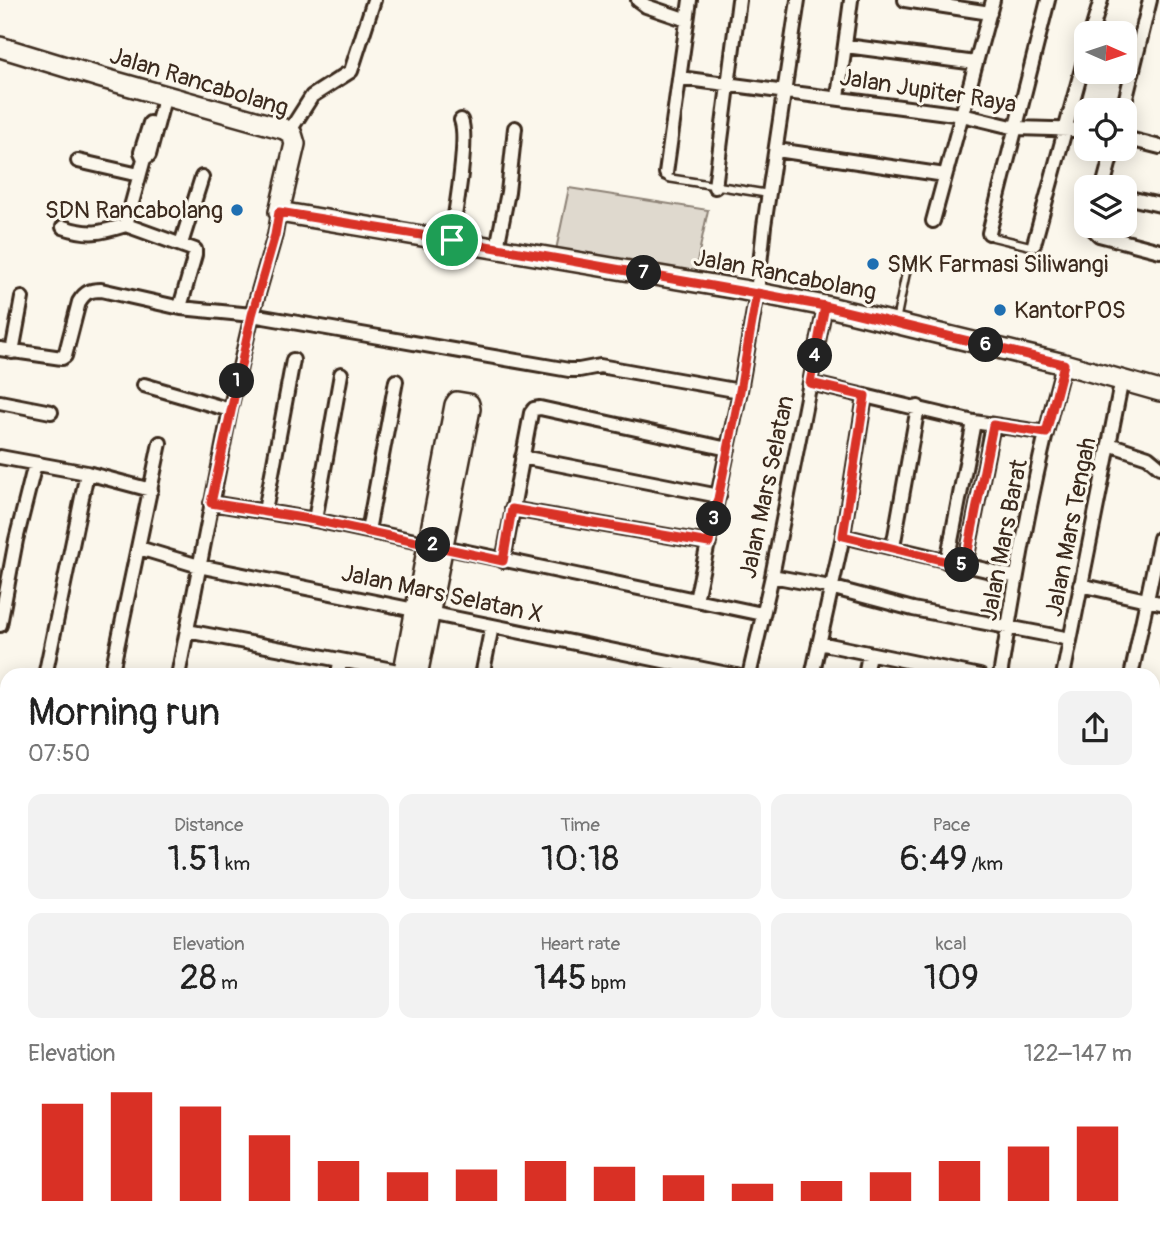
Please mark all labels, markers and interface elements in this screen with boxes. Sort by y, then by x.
north arrow [1074,21,1138,84]
map controls [1074,21,1137,238]
street label: Jalan Rancabolang [106,41,292,123]
street label: Jalan Jupiter Raya [838,63,1018,119]
button: locate [1074,98,1137,161]
button: layers [1074,175,1137,238]
place label: SDN Rancabolang [45,196,223,225]
marker: SDN Rancabolang [229,202,245,218]
pin [422,210,482,270]
icon: arrive [433,221,471,259]
street label: Jalan Rancabolang [691,243,879,307]
place label: SMK Farmasi Siliwangi [887,250,1108,279]
pin: 7 [626,256,662,290]
marker: SMK Farmasi Siliwangi [865,256,881,272]
text: 7 [638,260,649,284]
place label: KantorPOS [1014,296,1126,325]
marker: KantorPOS [992,302,1008,318]
pin: 6 [968,328,1004,362]
text: 6 [980,332,991,356]
pin: 4 [798,338,832,374]
text: 4 [809,343,820,367]
pin: 1 [219,364,254,398]
text: 1 [233,368,240,392]
street label: Jalan Mars Selatan [733,393,801,581]
street label: Jalan Mars Tengah [1039,435,1103,619]
street label: Jalan Mars Barat [974,456,1034,623]
pin: 3 [696,502,732,536]
text: 3 [708,506,719,530]
pin: 2 [416,528,450,562]
text: 2 [427,532,438,556]
pin: 5 [944,548,979,582]
text: 5 [956,552,967,576]
street label: Jalan Mars Selatan X [339,559,545,629]
text: Morning run [28,689,220,737]
button: share [1058,691,1132,765]
text: 07:50 [28,739,90,768]
text: Distance [174,813,243,837]
text: Time [560,813,600,837]
text: Pace [933,813,970,837]
text: 1.51 [167,837,221,881]
text: 10:18 [541,837,619,881]
text: 6:49 [899,837,967,881]
text: km [221,852,250,876]
text: /km [967,852,1003,876]
text: Elevation [172,932,245,956]
text: Heart rate [540,932,620,956]
text: kcal [936,932,967,956]
text: 28 [180,956,217,1000]
text: 145 [534,956,587,1000]
text: 109 [924,956,979,1000]
text: m [217,971,238,995]
text: bpm [587,971,626,995]
text: Elevation [28,1039,116,1068]
text: 122–147 m [1024,1039,1132,1068]

